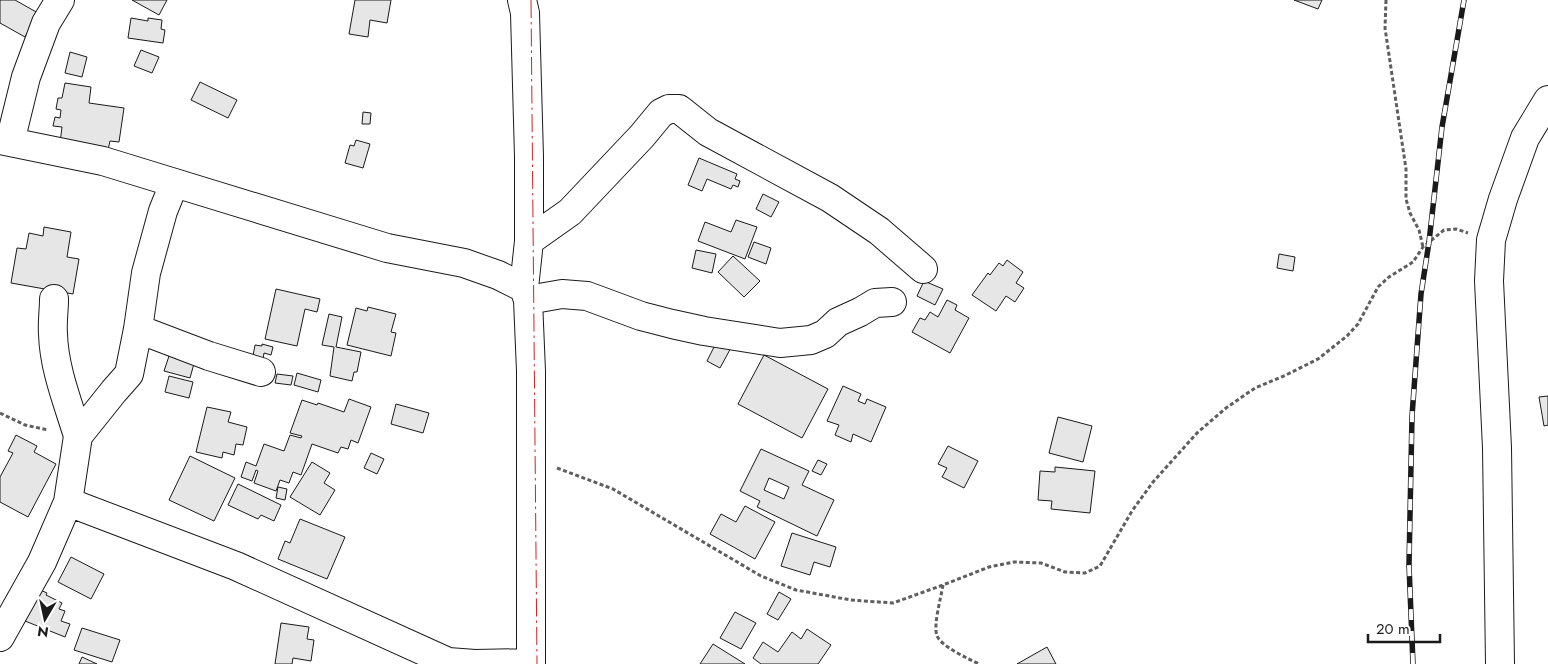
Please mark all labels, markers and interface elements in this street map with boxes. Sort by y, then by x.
north arrow [20,594,70,644]
scale bar [1368,612,1440,644]
text: 20 m [1376,618,1410,640]
text: N [36,621,50,643]

